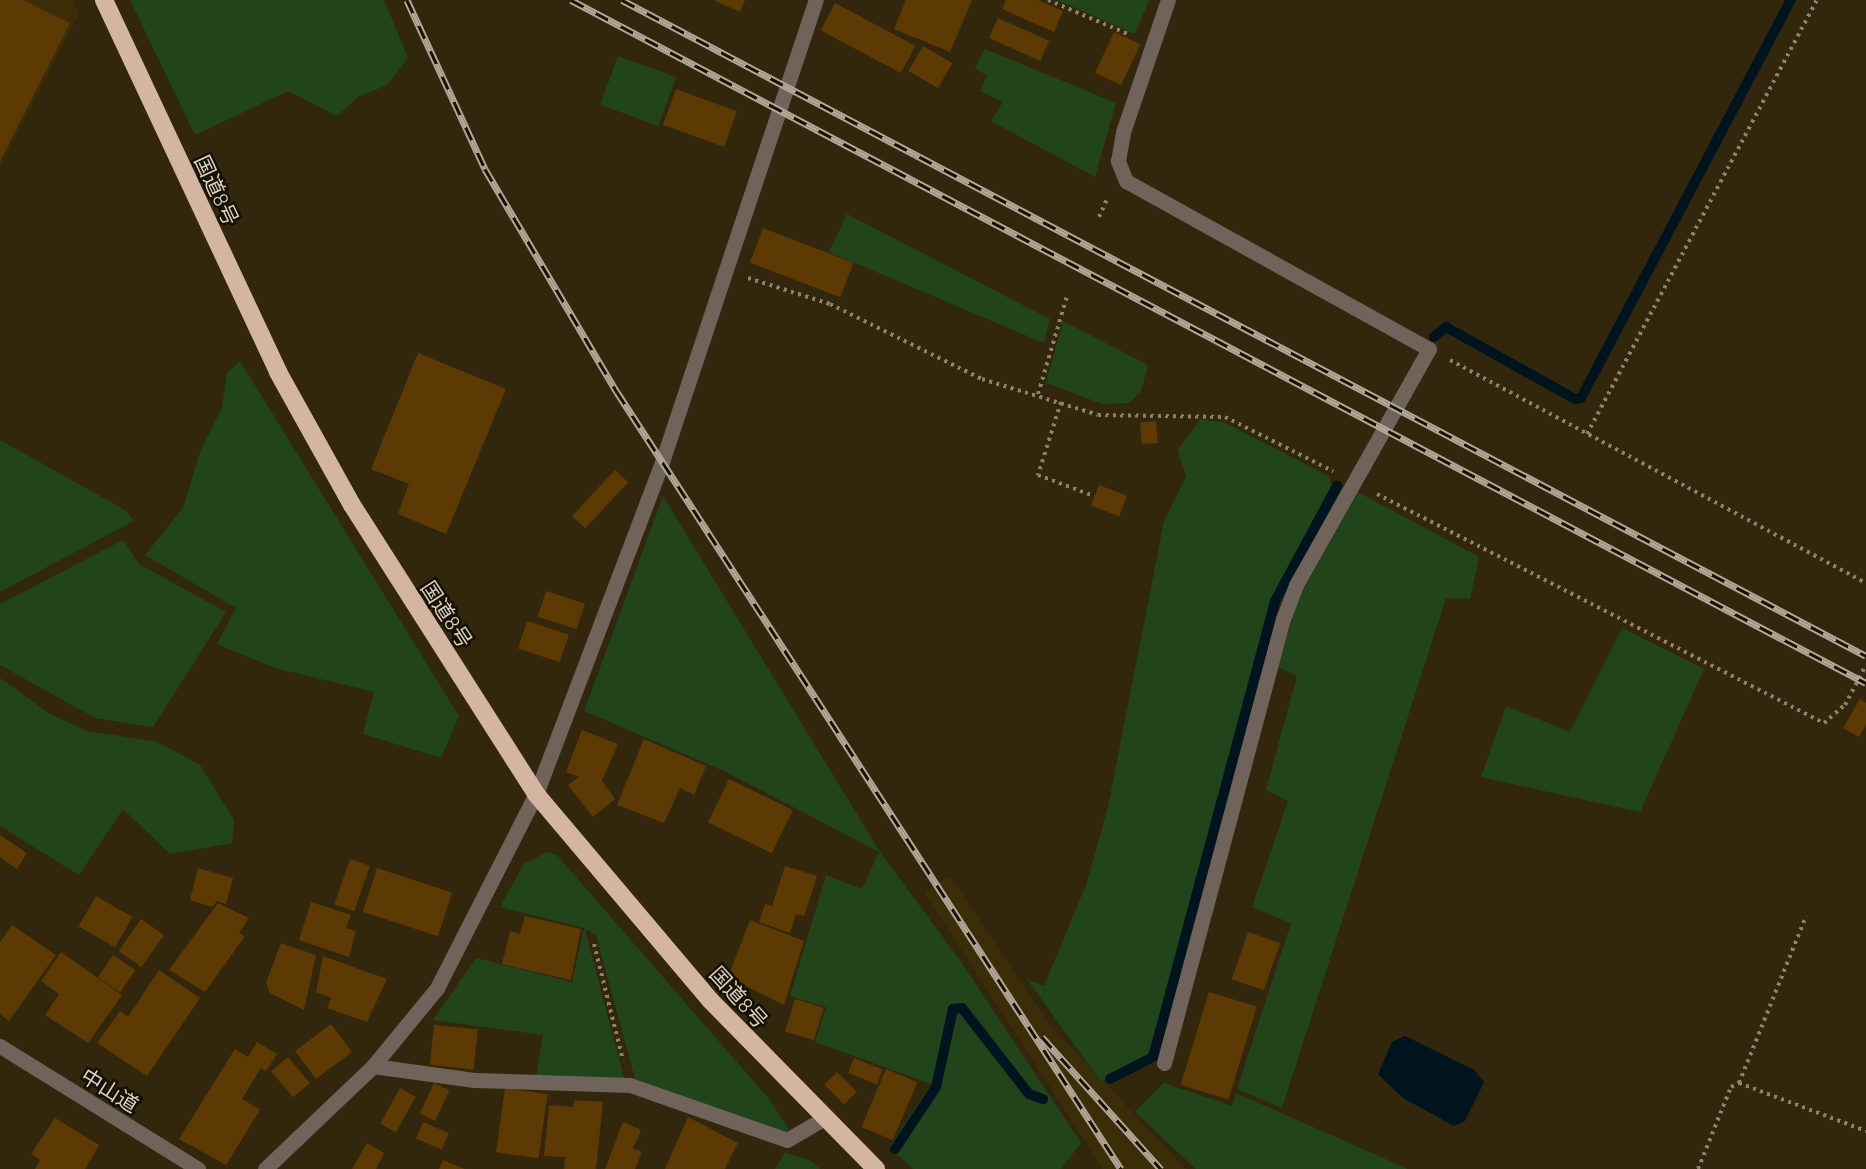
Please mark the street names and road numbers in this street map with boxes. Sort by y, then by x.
street label: 国道8号 [190,151,244,229]
street label: 国道8号 [416,576,478,652]
street label: 国道8号 [705,961,773,1033]
street label: 中山道 [77,1063,143,1117]

